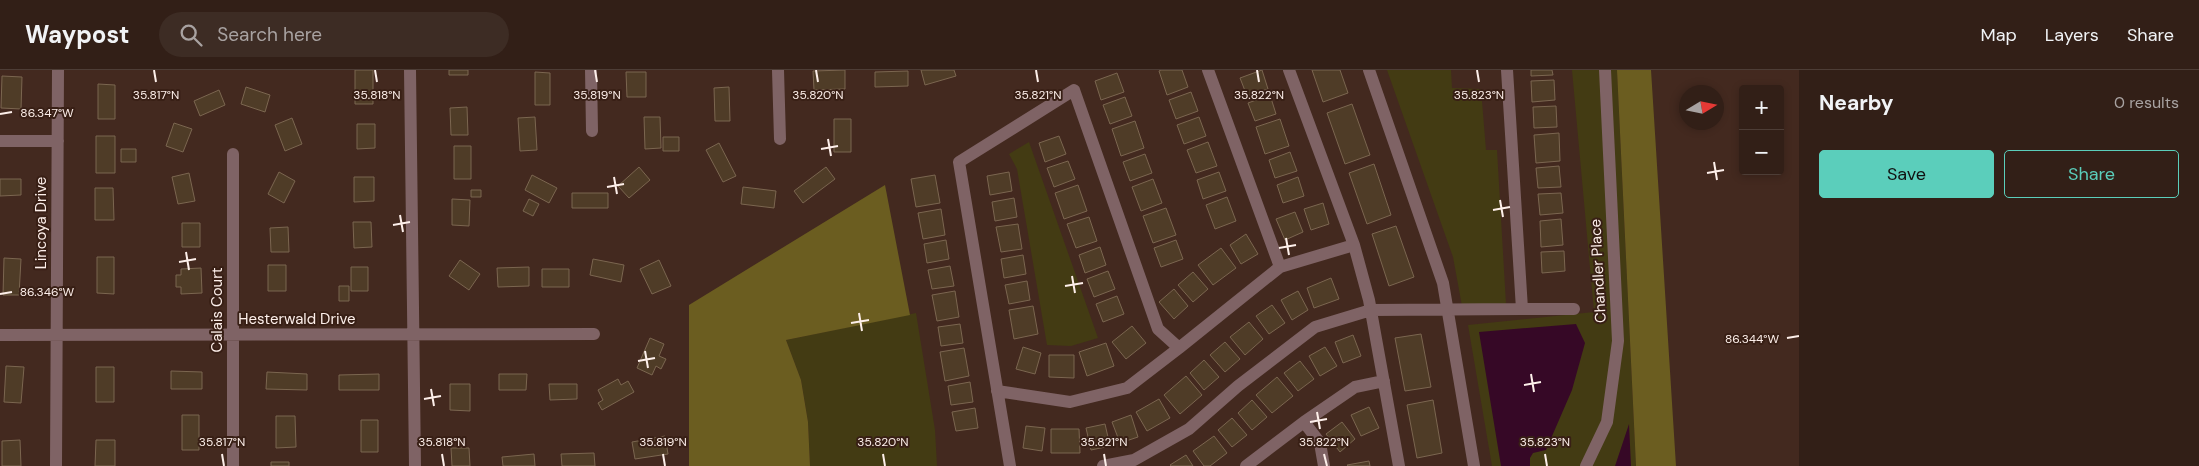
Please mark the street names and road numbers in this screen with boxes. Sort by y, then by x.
street label: Lincoya Drive [31,177,51,269]
street label: Chandler Place [1585,218,1611,324]
street label: Calais Court [207,267,227,353]
street label: Hesterwald Drive [238,309,356,329]

